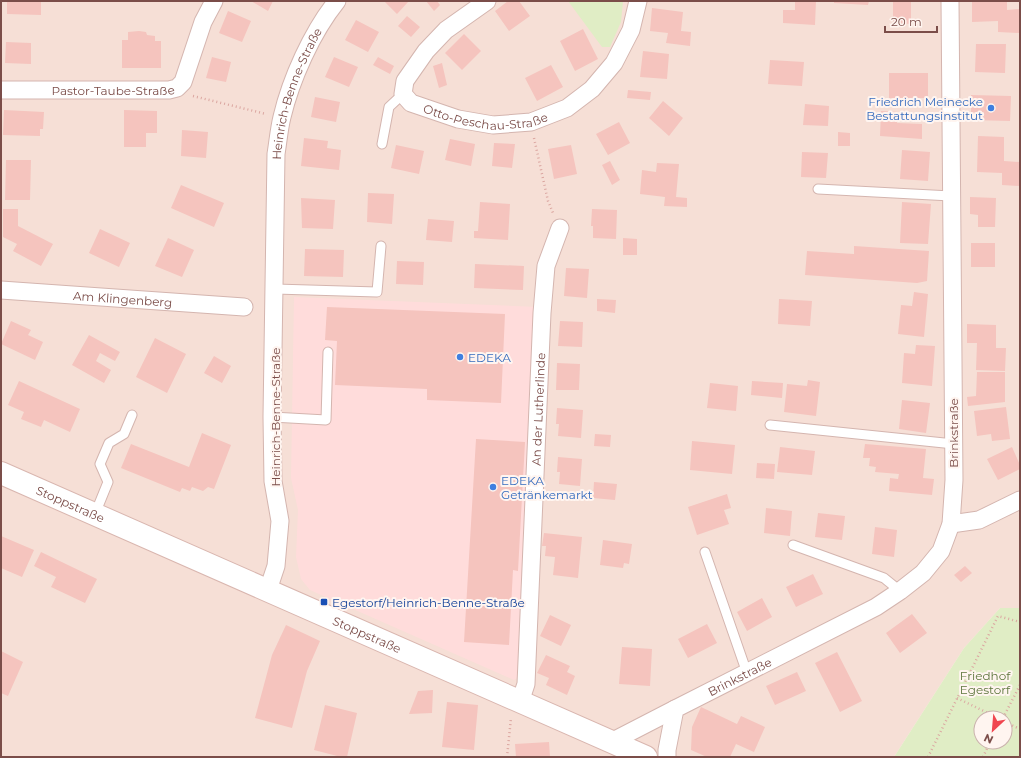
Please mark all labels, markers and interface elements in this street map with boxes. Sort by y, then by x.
scale bar [885,8,937,34]
text: 20 m [891,14,922,29]
street label: Heinrich-Benne-Straße [268,25,325,160]
street label: Pastor-Taube-Straße [51,81,176,98]
place label: Friedrich Meinecke Bestattungsinstitut [866,94,983,123]
street label: Otto-Peschau-Straße [421,100,550,133]
marker: Friedrich Meinecke Bestattungsinstitut [986,103,996,113]
street label: Am Klingenberg [73,288,173,309]
street label: Heinrich-Benne-Straße [268,348,283,486]
place label: EDEKA [468,350,511,365]
marker: EDEKA [455,352,465,362]
street label: An der Lutherlinde [528,352,548,466]
street label: Brinkstraße [946,398,961,468]
place label: EDEKA Getränkemarkt [501,473,593,502]
street label: Stoppstraße [34,482,107,525]
marker: EDEKA Getränkemarkt [488,482,498,492]
place label: Egestorf/Heinrich-Benne-Straße [332,595,525,610]
marker: Egestorf/Heinrich-Benne-Straße [319,597,329,607]
street label: Stoppstraße [331,613,404,656]
street label: Brinkstraße [705,654,774,699]
park label: Friedhof Egestorf [960,668,1011,697]
north arrow [973,710,1013,750]
text: N [982,731,996,747]

